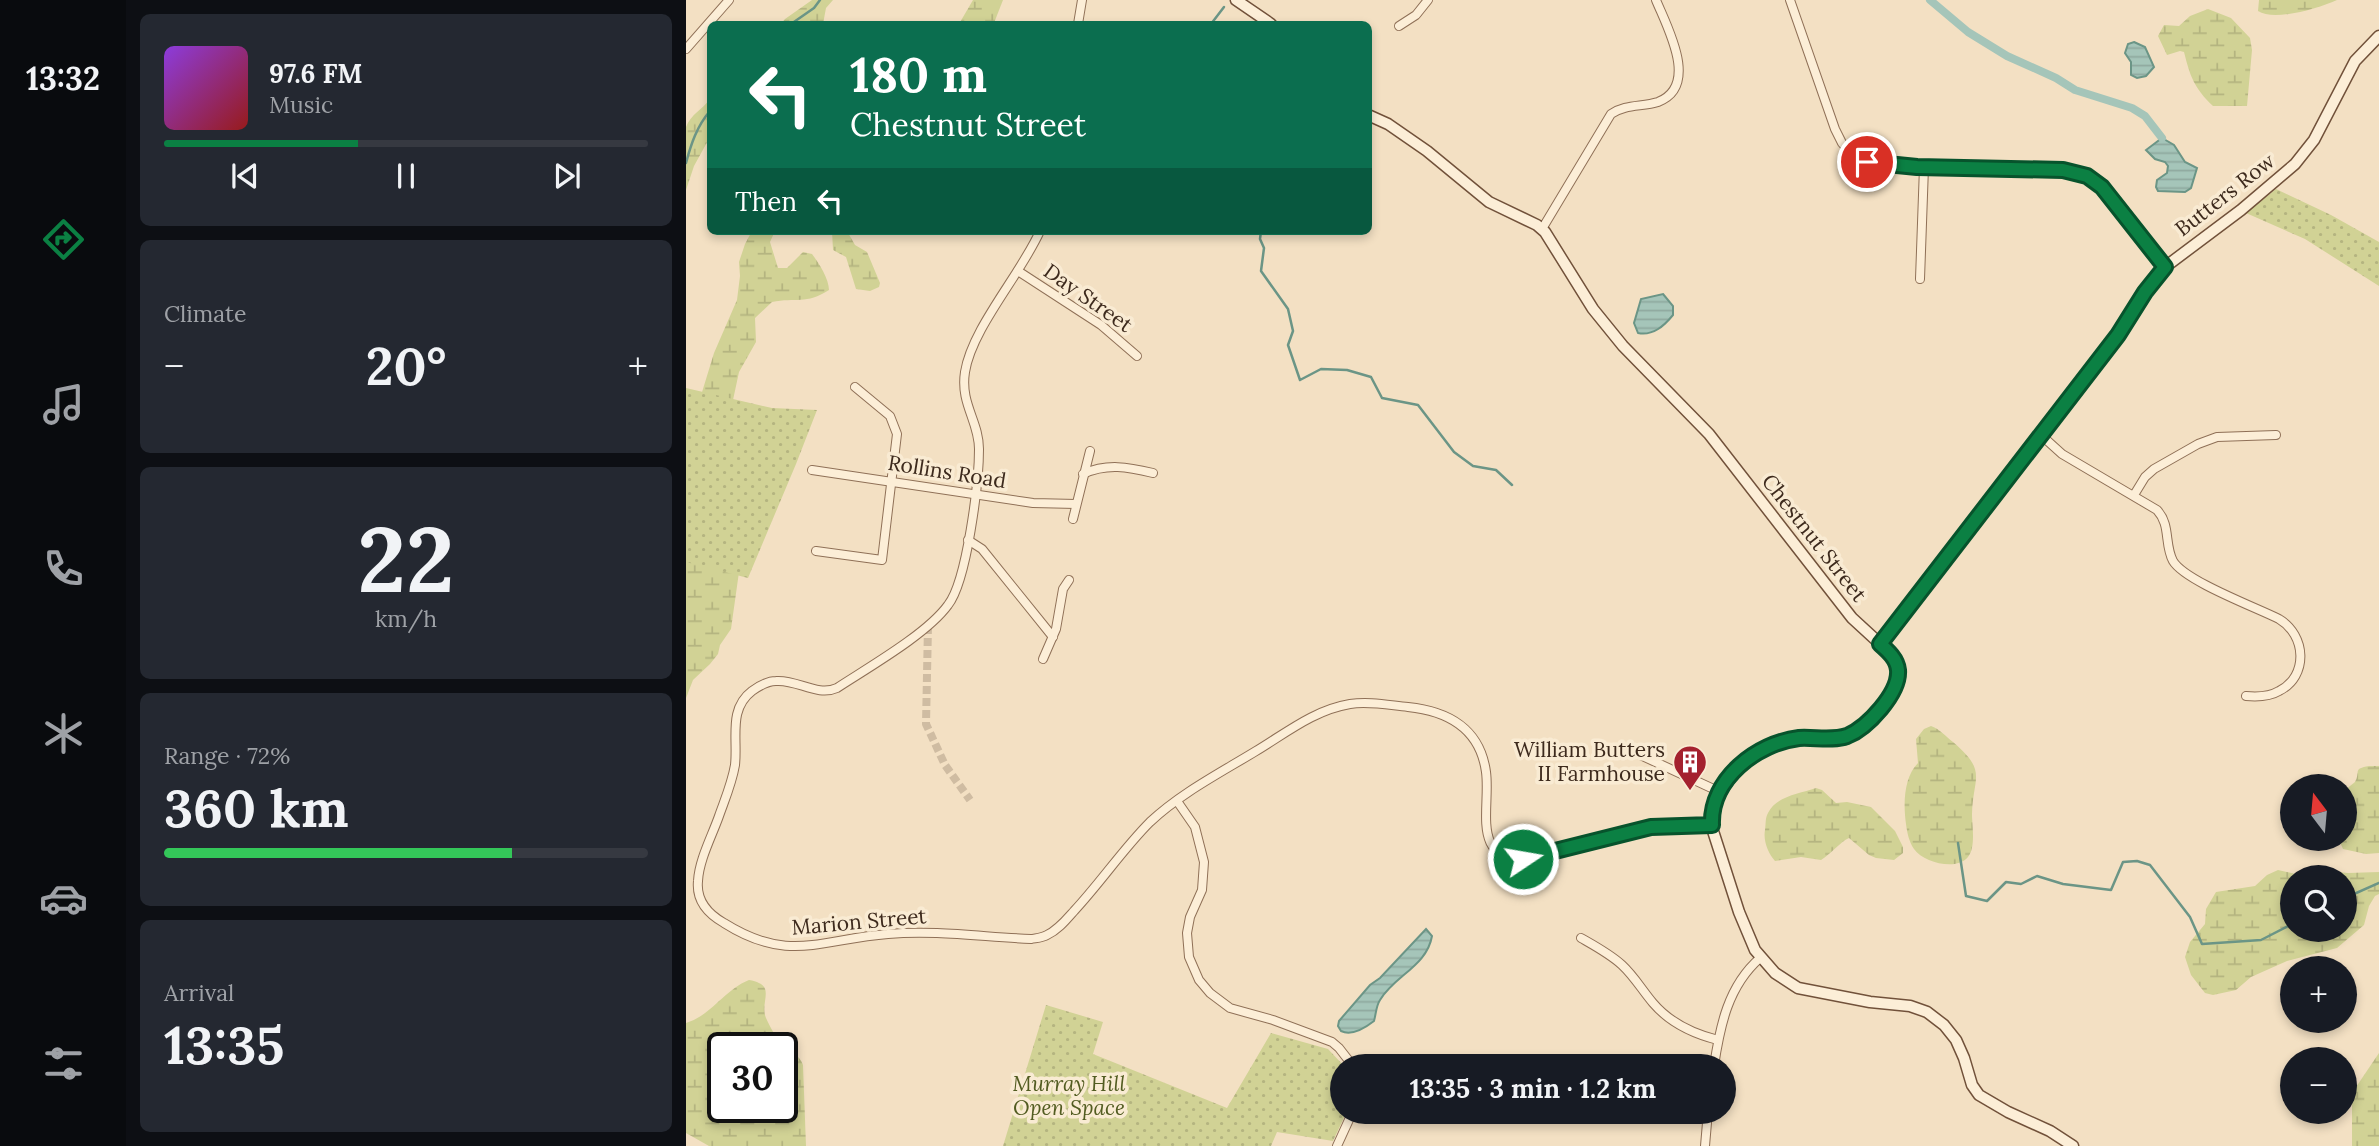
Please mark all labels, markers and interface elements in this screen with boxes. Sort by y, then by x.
text: 180 m [850,43,987,105]
icon: left [735,49,826,140]
text: 97.6 FM [269,57,363,90]
text: 13:32 [26,58,100,99]
text: Music [269,90,333,119]
text: Chestnut Street [850,104,1086,145]
pin [1837,132,1897,192]
icon: arrive [1848,143,1886,181]
street label: Butters Row [2169,147,2280,242]
icon: previous [226,157,264,195]
icon: pause [387,157,425,195]
icon: next [548,157,586,195]
icon: left [811,182,849,220]
text: Then [735,185,797,218]
icon: directions [39,215,88,264]
street label: Day Street [1039,257,1139,338]
text: Climate [164,299,246,328]
text: 20° [366,333,446,399]
text: − [164,342,184,390]
text: + [628,342,648,390]
icon: music [39,380,88,429]
street label: Rollins Road [886,449,1008,494]
street label: Chestnut Street [1756,468,1873,608]
text: 22 [357,500,455,617]
icon: phone [39,544,88,593]
text: km/h [375,604,437,633]
icon: climate [39,709,88,758]
place label: William Butters II Farmhouse [1514,736,1665,787]
text: Range · 72% [164,741,290,770]
building icon: William Butters II Farmhouse [1671,743,1709,792]
north arrow [2280,774,2357,850]
map controls [2280,774,2357,1124]
text: 360 km [164,775,349,841]
position arrow [1486,822,1560,896]
button: search [2280,865,2357,942]
icon: car [39,874,88,923]
street label: Marion Street [790,902,928,941]
button: + [2280,956,2357,1033]
text: Arrival [164,978,234,1007]
text: 13:35 [164,1012,284,1078]
speed limit sign: 30 [707,1032,798,1123]
icon: filters [39,1039,88,1088]
button: − [2280,1047,2357,1124]
park label: Murray Hill Open Space [1013,1070,1125,1121]
text: 13:35 · 3 min · 1.2 km [1410,1072,1656,1105]

